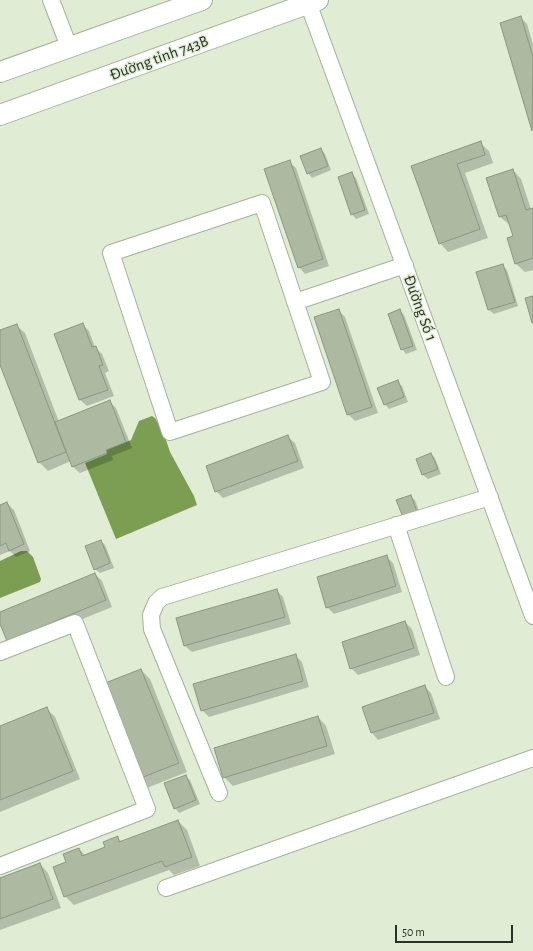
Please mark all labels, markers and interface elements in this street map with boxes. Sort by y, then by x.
street label: Đường tỉnh 743B [107,31,211,85]
street label: Đường Số 1 [399,272,441,344]
scale bar [397,917,515,943]
text: 50 m [402,926,425,938]

